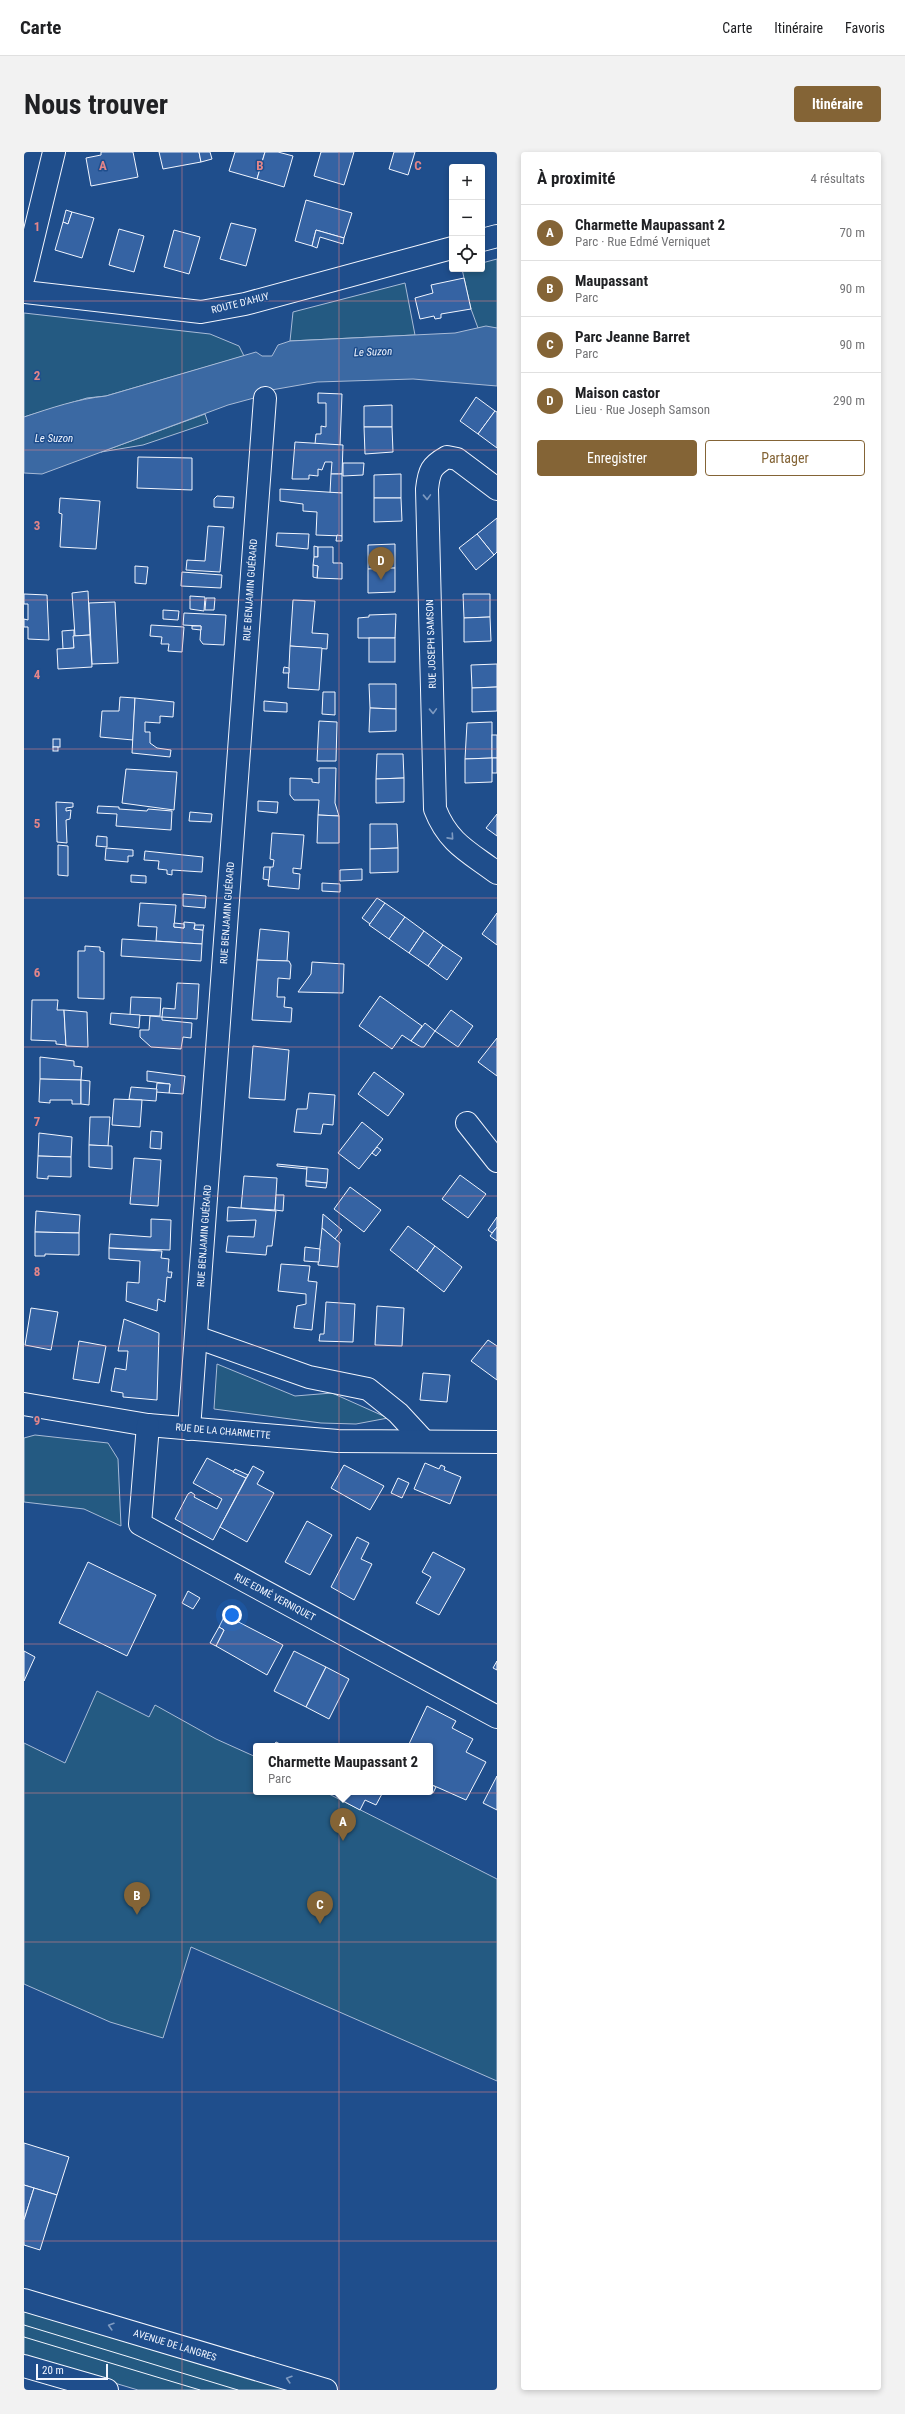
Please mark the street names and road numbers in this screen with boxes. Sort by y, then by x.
street label: ROUTE D'AHUY [210,290,271,315]
street label: RUE BENJAMIN GUÉRARD [240,538,259,641]
street label: RUE JOSEPH SAMSON [424,599,438,689]
street label: RUE BENJAMIN GUÉRARD [217,861,236,964]
street label: RUE BENJAMIN GUÉRARD [194,1184,213,1287]
street label: RUE DE LA CHARMETTE [175,1421,271,1441]
street label: RUE EDMÉ VERNIQUET [233,1570,318,1623]
street label: AVENUE DE LANGRES [132,2327,218,2363]

